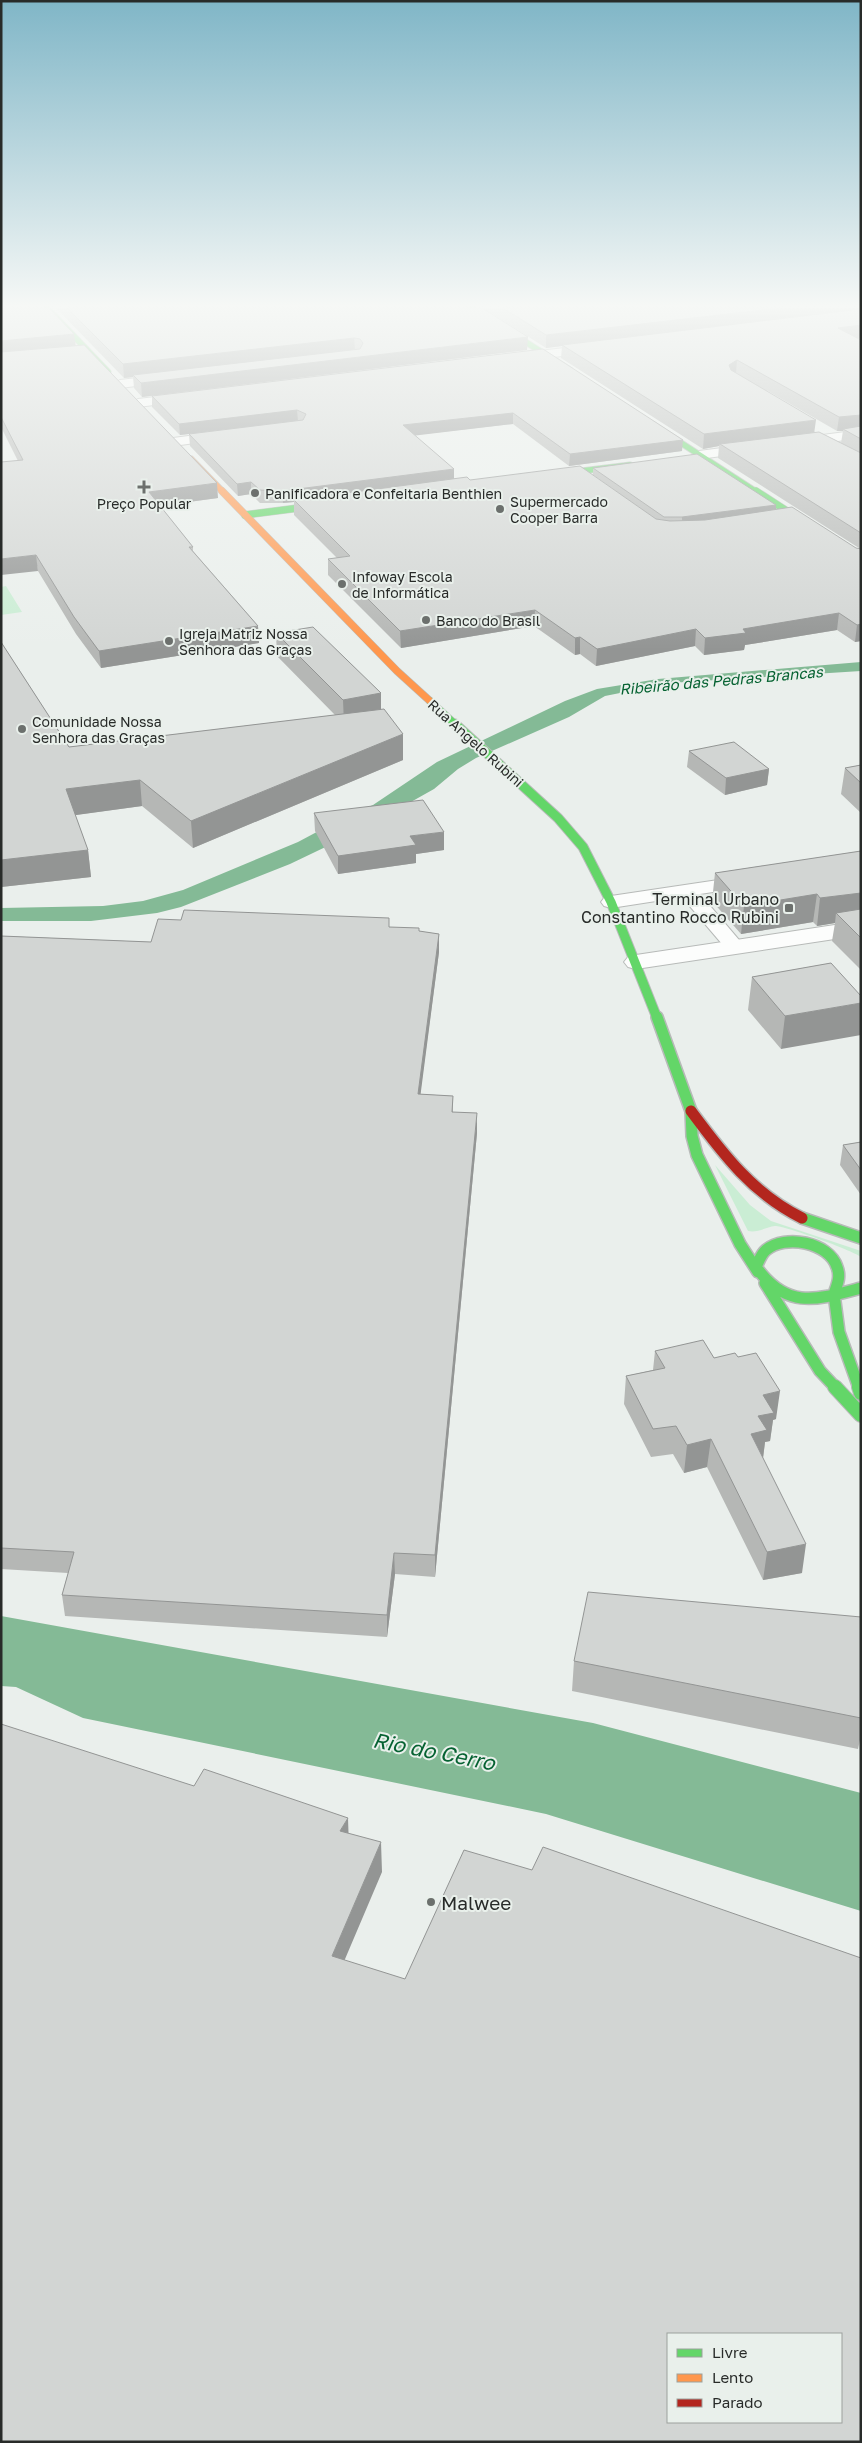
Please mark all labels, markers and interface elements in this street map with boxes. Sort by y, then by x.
marker: Preço Popular [138,481,150,493]
place label: Panificadora e Confeitaria Benthien [265,485,502,502]
marker: Panificadora e Confeitaria Benthien [249,487,261,499]
place label: Supermercado Cooper Barra [510,493,608,526]
place label: Preço Popular [97,495,192,512]
marker: Supermercado Cooper Barra [494,503,506,515]
place label: Infoway Escola de Informática [352,568,453,601]
marker: Infoway Escola de Informática [336,578,348,590]
place label: Banco do Brasil [436,612,540,629]
marker: Banco do Brasil [420,614,432,626]
place label: Igreja Matriz Nossa Senhora das Graças [179,625,312,658]
marker: Igreja Matriz Nossa Senhora das Graças [163,635,175,647]
water label: Ribeirão das Pedras Brancas [619,662,824,698]
street label: Rua Angelo Rubini [425,696,527,790]
place label: Comunidade Nossa Senhora das Graças [32,713,165,746]
marker: Comunidade Nossa Senhora das Graças [16,723,28,735]
place label: Terminal Urbano Constantino Rocco Rubini [581,889,779,927]
marker: Terminal Urbano Constantino Rocco Rubini [783,902,795,914]
water label: Rio do Cerro [371,1726,499,1776]
place label: Malwee [441,1891,511,1914]
marker: Malwee [425,1896,437,1908]
legend [667,2333,842,2423]
text: Livre [712,2343,748,2361]
text: Lento [712,2368,753,2386]
text: Parado [712,2393,763,2411]

